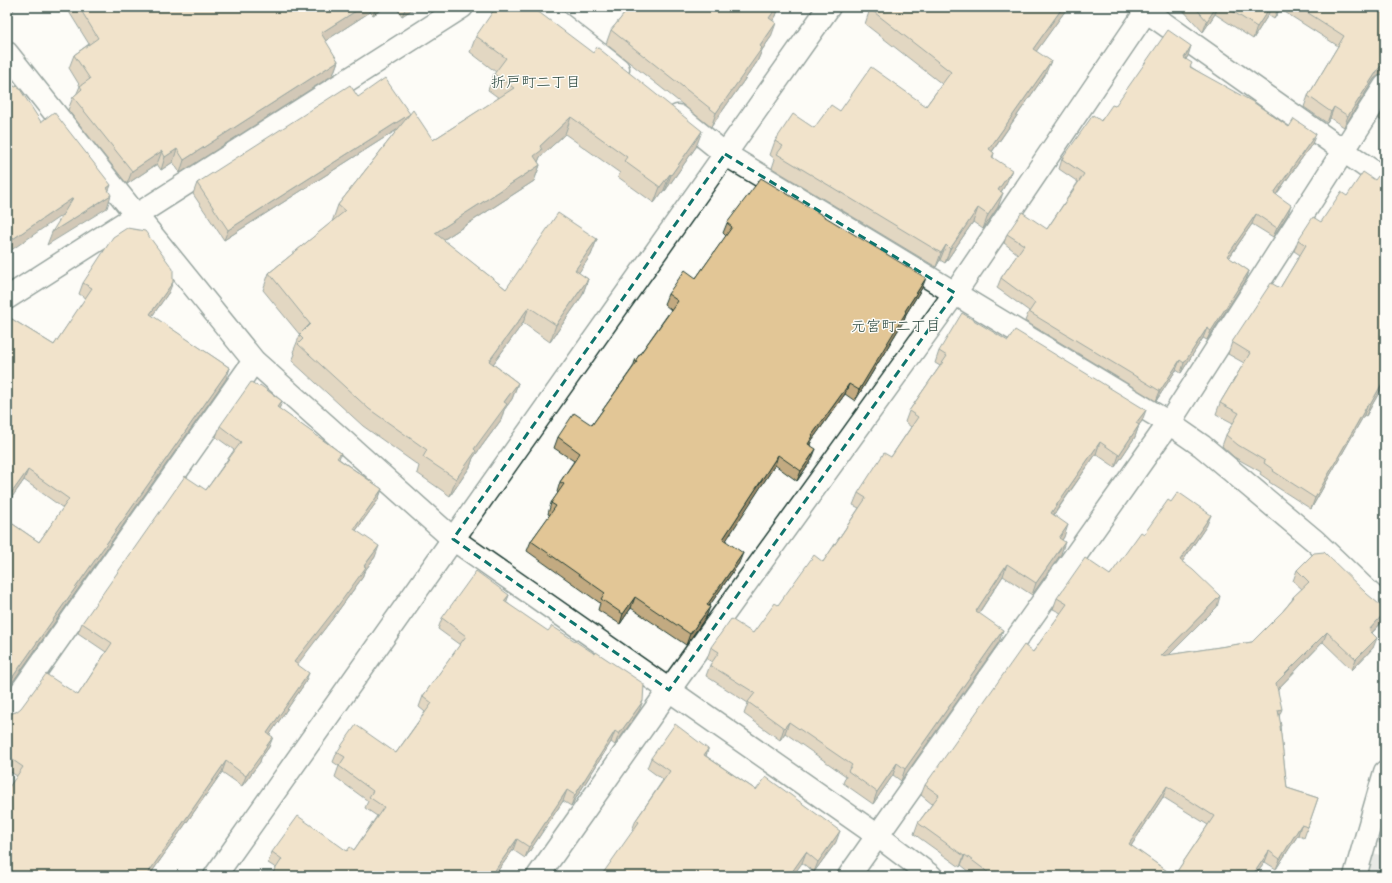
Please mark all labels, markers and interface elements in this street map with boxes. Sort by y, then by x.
district label: 折戸町二丁目 [491,71,581,95]
district label: 元宮町二丁目 [851,315,941,339]

